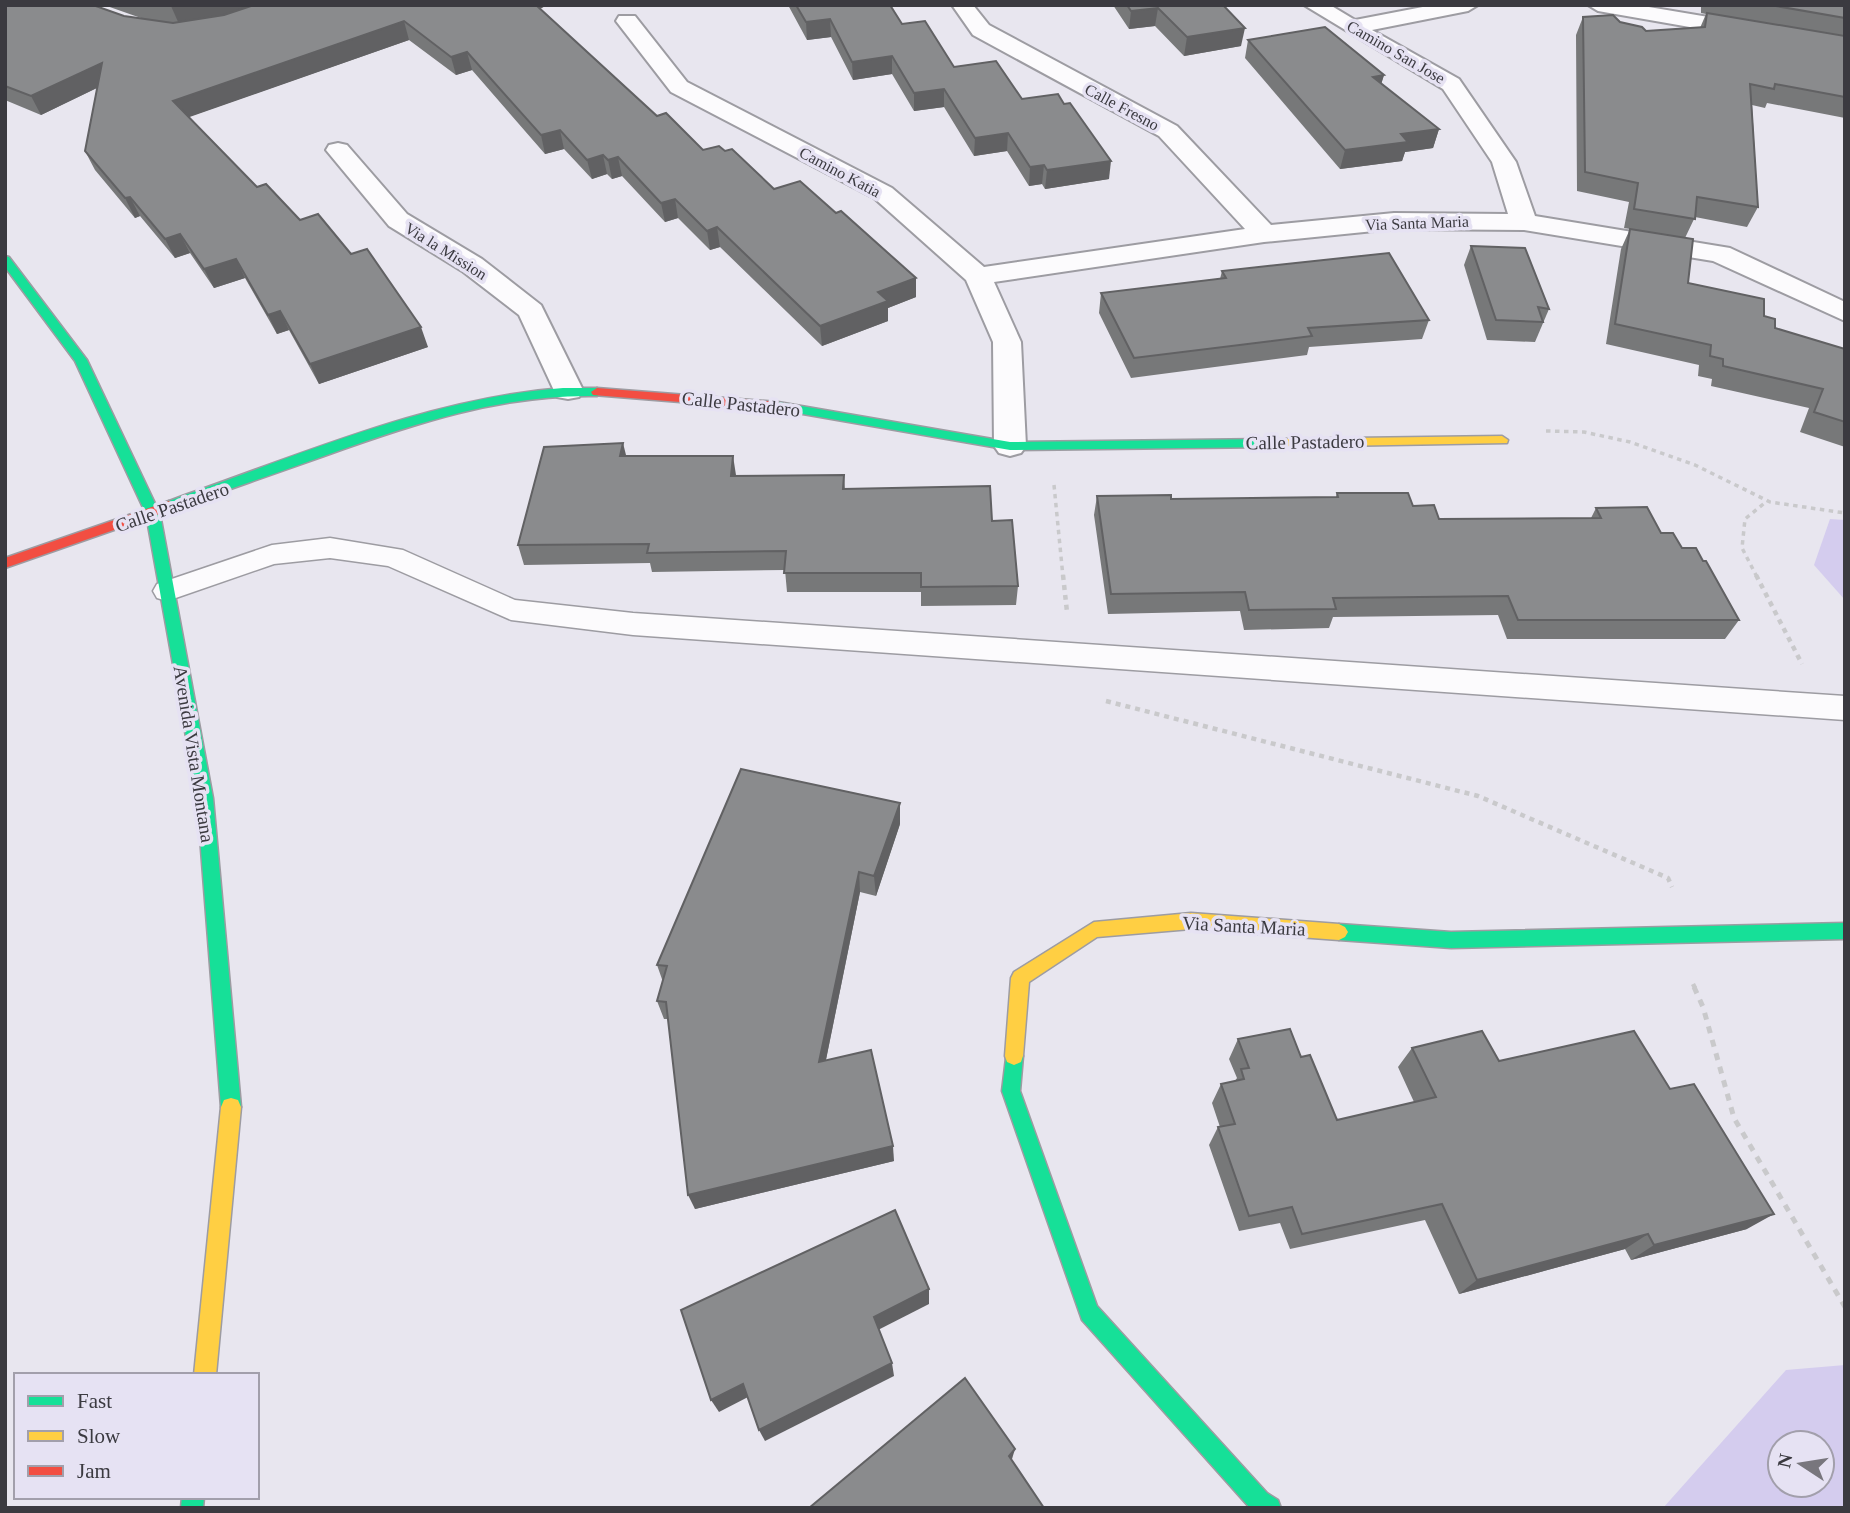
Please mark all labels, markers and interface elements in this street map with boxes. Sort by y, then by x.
street label: Camino San Jose [1344,17,1448,87]
street label: Calle Fresno [1082,80,1162,134]
street label: Camino Katia [797,144,883,200]
street label: Via Santa Maria [1365,213,1469,233]
street label: Via la Mission [402,219,490,283]
street label: Calle Pastadero [681,387,801,421]
street label: Calle Pastadero [1245,430,1365,454]
street label: Calle Pastadero [112,478,232,536]
street label: Avenida Vista Montana [170,664,218,844]
street label: Via Santa Maria [1182,912,1307,940]
legend [14,1373,259,1499]
text: Fast [77,1389,112,1413]
text: Slow [77,1424,121,1448]
north arrow [1766,1429,1836,1499]
text: N [1773,1451,1797,1469]
text: Jam [77,1459,111,1483]

